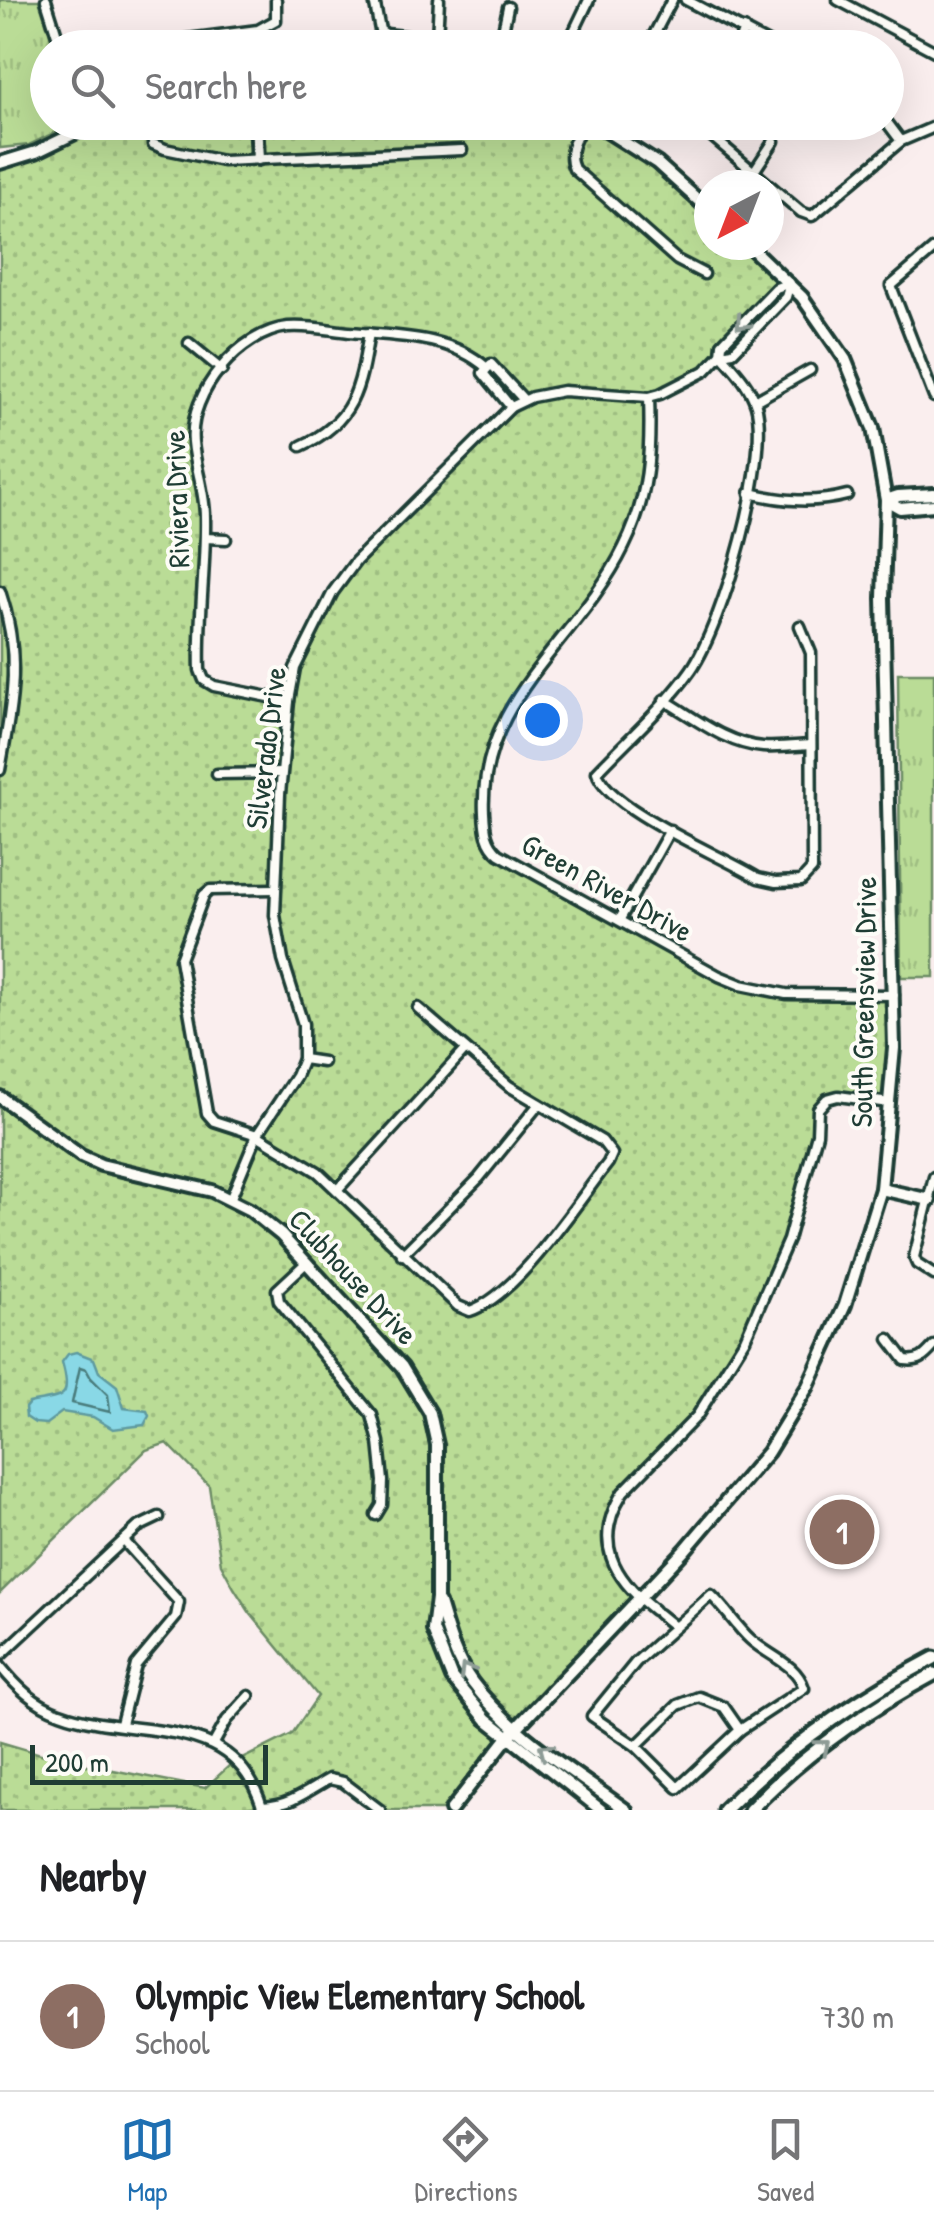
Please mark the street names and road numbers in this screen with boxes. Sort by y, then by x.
street label: Riviera Drive [154,429,198,569]
street label: Silverado Drive [235,665,295,831]
street label: Green River Drive [515,824,700,951]
street label: South Greensview Drive [841,876,885,1128]
street label: Clubhouse Drive [280,1200,427,1353]

